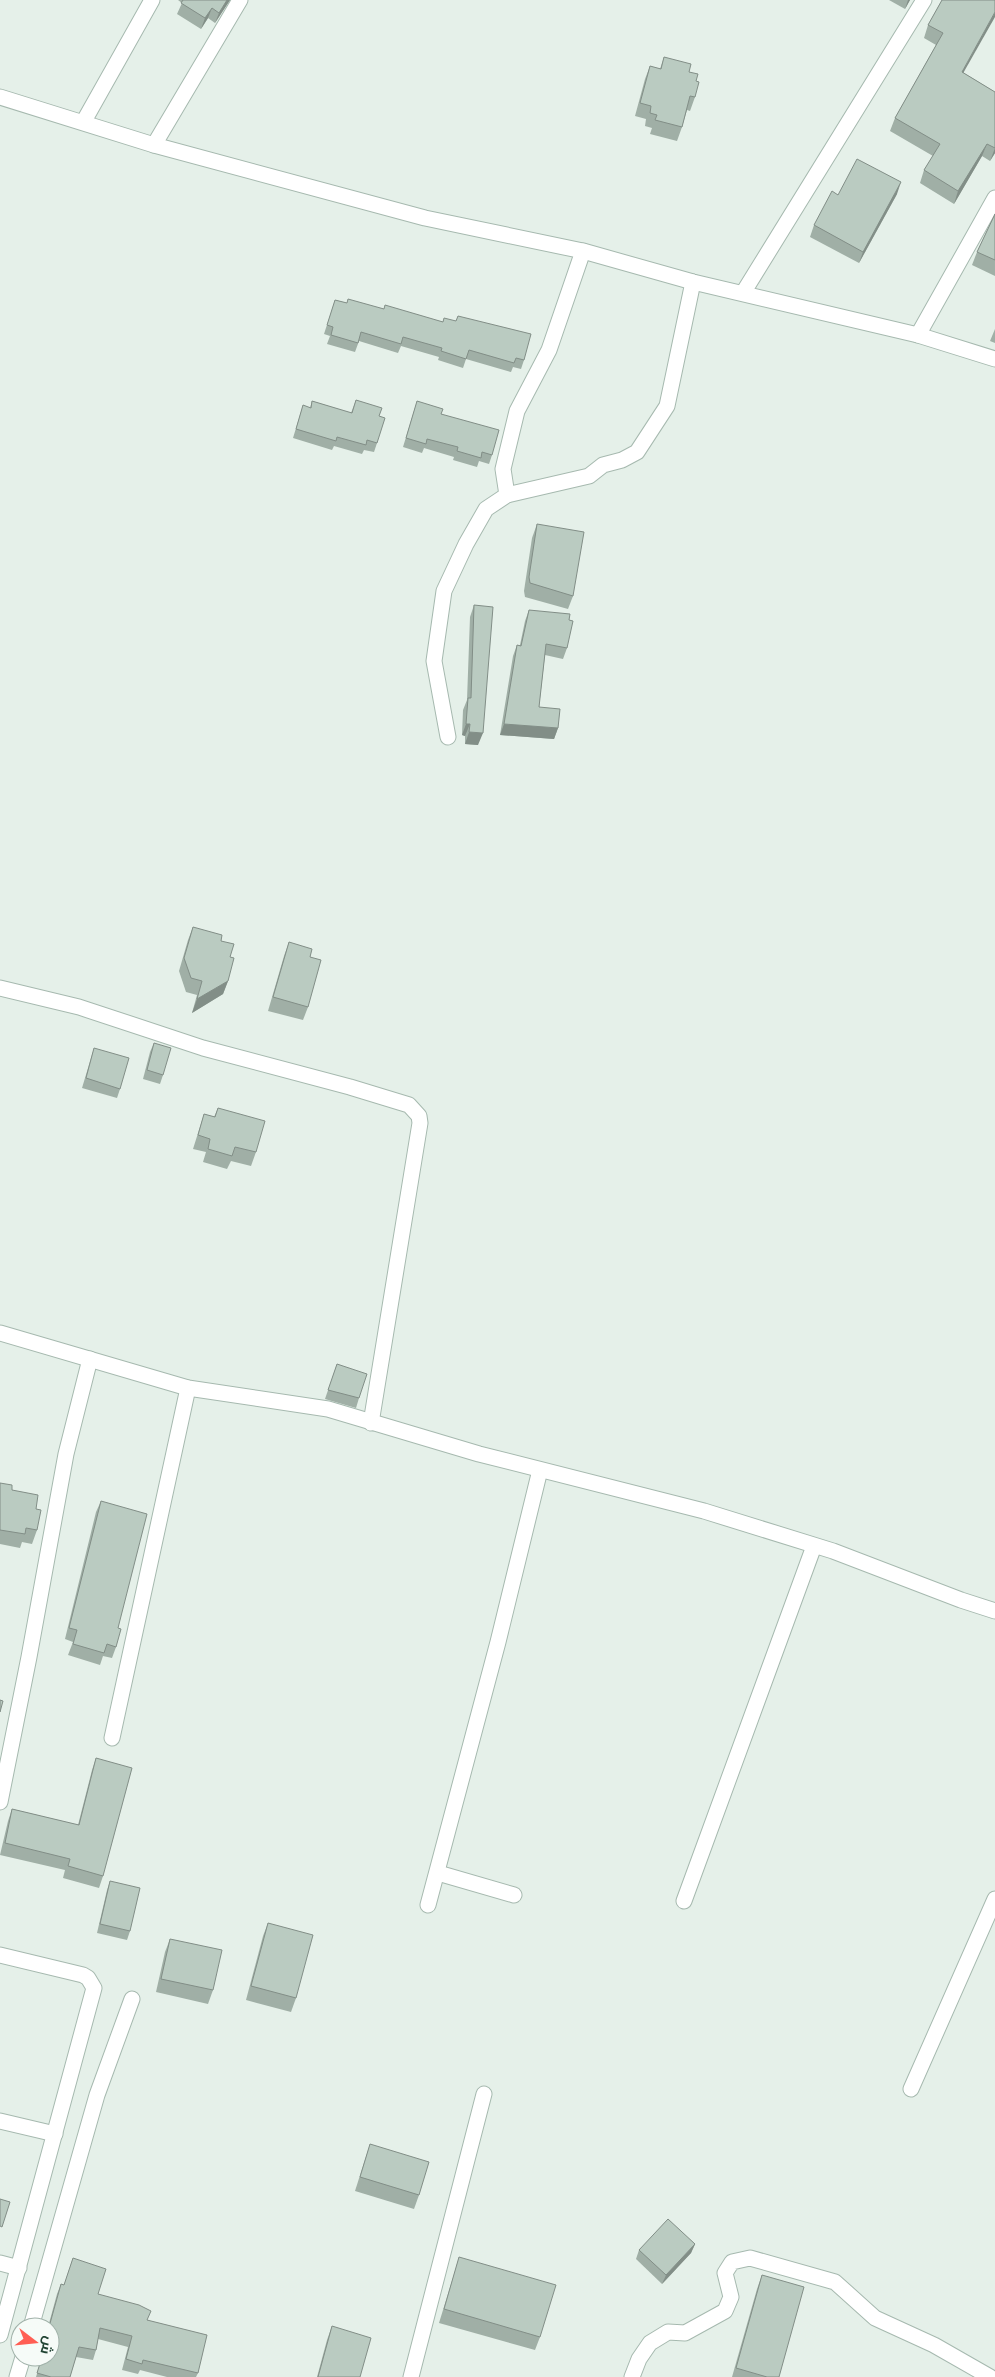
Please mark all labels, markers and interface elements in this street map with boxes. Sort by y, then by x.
north arrow [10,2317,60,2367]
text: ش [36,2334,58,2356]

